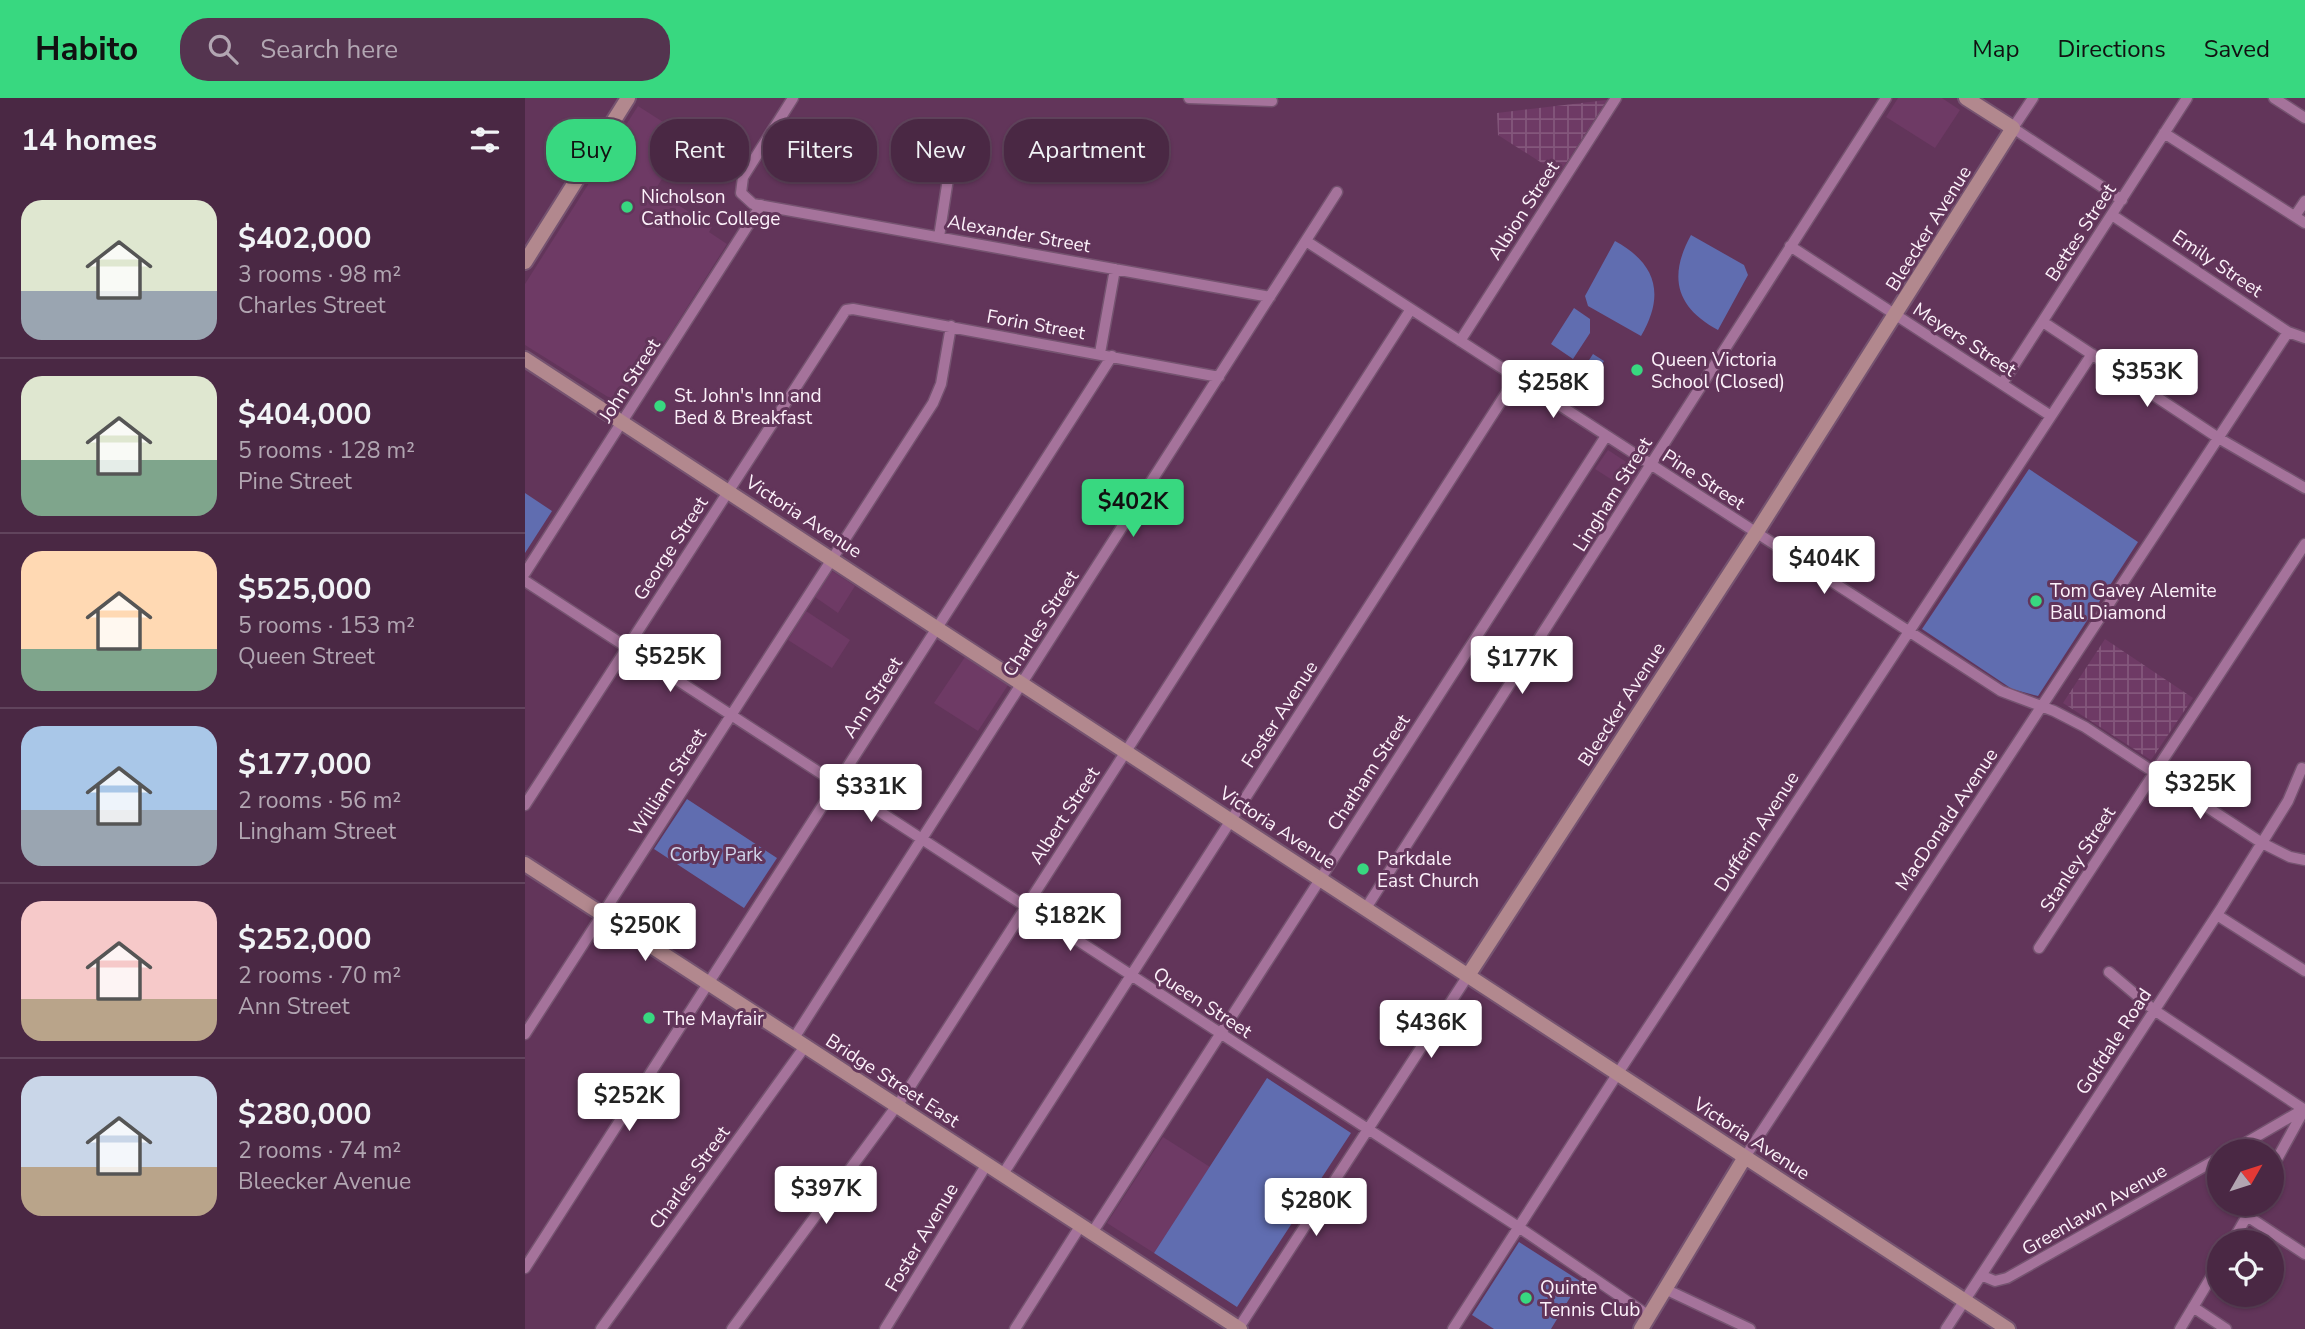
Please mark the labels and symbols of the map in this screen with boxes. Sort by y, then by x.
street label: Albion Street [1482,156,1566,265]
street label: Bleecker Avenue [1880,161,1978,296]
street label: Bettes Street [2039,178,2122,287]
place label: Nicholson Catholic College [641,184,780,232]
marker: Nicholson Catholic College [619,199,635,215]
street label: Alexander Street [945,209,1093,259]
street label: Emily Street [2167,224,2268,304]
street label: Meyers Street [1908,297,2022,383]
street label: Forin Street [985,304,1087,346]
street label: John Street [593,333,667,428]
place label: Queen Victoria School (Closed) [1651,347,1785,395]
pin: $353K [2098,350,2196,409]
pin: $258K [1504,360,1602,420]
marker: Queen Victoria School (Closed) [1629,362,1645,378]
place label: St. John's Inn and Bed & Breakfast [674,383,822,431]
marker: St. John's Inn and Bed & Breakfast [652,398,668,414]
street label: Lingham Street [1567,432,1659,557]
street label: Pine Street [1657,443,1750,517]
street label: Victoria Avenue [739,469,867,564]
pin: $402K [1084,480,1182,539]
street label: George Street [627,491,714,606]
pin: $404K [1775,536,1873,596]
street label: Charles Street [997,565,1085,682]
place label: Tom Gavey Alemite Ball Diamond [2050,578,2217,626]
marker: Tom Gavey Alemite Ball Diamond [2028,593,2044,609]
pin: $525K [621,634,719,694]
pin: $177K [1473,636,1571,696]
street label: Bleecker Avenue [1572,637,1672,772]
street label: Ann Street [837,652,909,743]
street label: Foster Avenue [1236,656,1324,773]
street label: Chatham Street [1321,709,1416,836]
street label: William Street [623,723,713,842]
street label: MacDonald Avenue [1889,743,2004,896]
street label: Albert Street [1024,761,1106,869]
pin: $325K [2151,762,2249,821]
pin: $331K [822,764,920,824]
street label: Dufferin Avenue [1708,766,1805,897]
street label: Victoria Avenue [1213,780,1341,875]
street label: Stanley Street [2034,801,2122,917]
park label: Corby Park [669,842,763,868]
place label: Parkdale East Church [1377,846,1479,894]
marker: Parkdale East Church [1355,861,1371,877]
pin: $182K [1021,894,1119,953]
pin: $250K [596,904,694,963]
street label: Queen Street [1148,961,1257,1045]
street label: Golfdale Road [2070,983,2158,1100]
pin: $436K [1382,1000,1480,1060]
place label: The Mayfair [663,1006,764,1032]
marker: The Mayfair [641,1010,657,1026]
street label: Bridge Street East [821,1028,965,1134]
pin: $252K [580,1074,678,1133]
street label: Victoria Avenue [1687,1091,1815,1186]
street label: Charles Street [643,1120,736,1235]
north arrow [2207,1139,2284,1216]
street label: Greenlawn Avenue [2017,1158,2172,1262]
pin: $397K [777,1166,875,1226]
street label: Foster Avenue [879,1178,965,1297]
pin: $280K [1267,1178,1365,1238]
place label: Quinte Tennis Club [1540,1275,1640,1323]
marker: Quinte Tennis Club [1518,1290,1534,1306]

